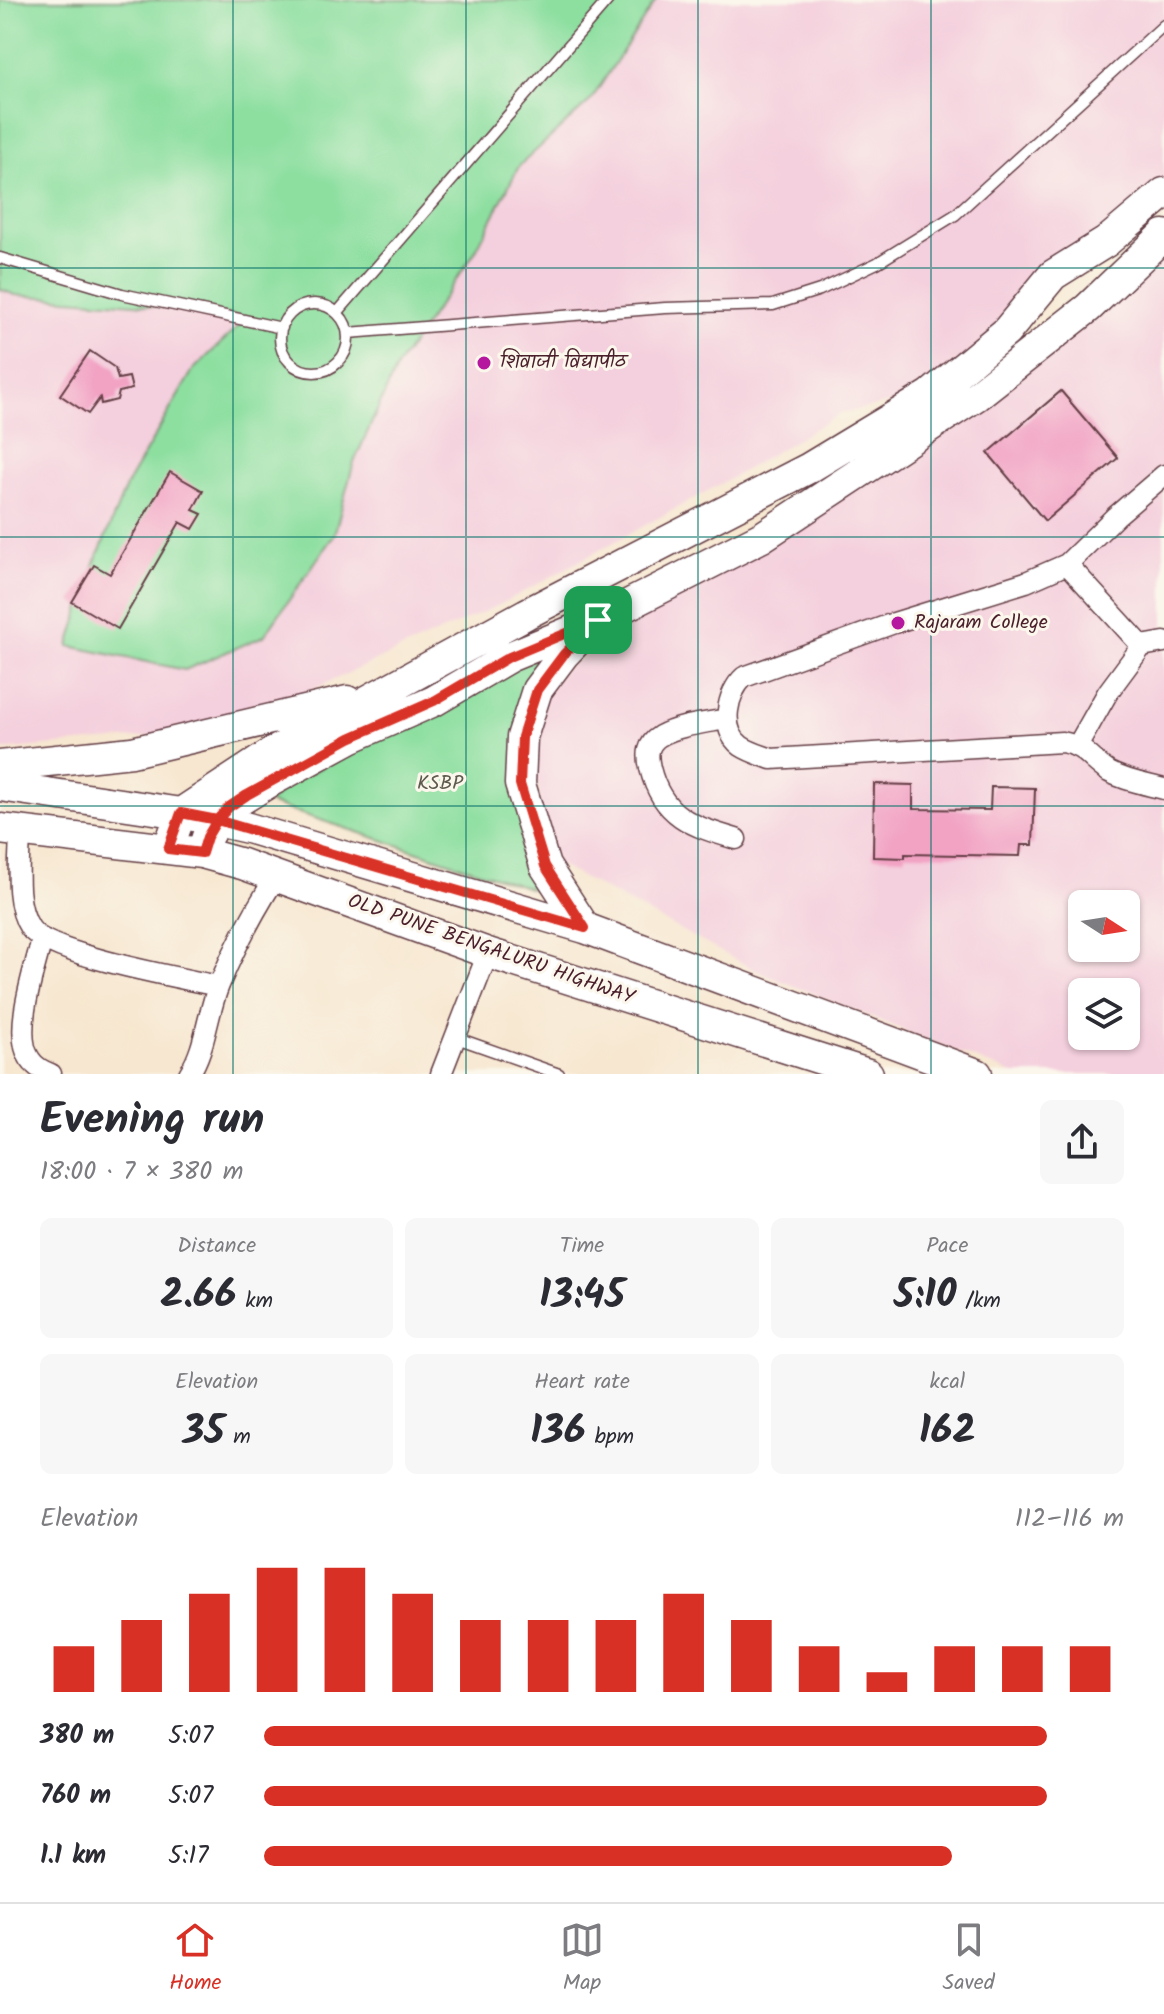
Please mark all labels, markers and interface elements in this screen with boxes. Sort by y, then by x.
place label: शिवाजी विद्यापीठ [500,347,630,379]
marker: शिवाजी विद्यापीठ [475,354,493,372]
pin [564,586,632,654]
icon: arrive [576,598,620,642]
place label: Rajaram College [914,607,1048,639]
marker: Rajaram College [889,614,907,632]
park label: KSBP [417,768,464,800]
street label: OLD PUNE BENGALURU HIGHWAY [343,886,640,1015]
north arrow [1068,890,1140,962]
map controls [1068,890,1140,1050]
button: layers [1068,978,1140,1050]
text: Evening run [40,1086,264,1156]
button: share [1040,1100,1124,1184]
text: 18:00 · 7 × 380 m [40,1151,243,1193]
text: Distance [177,1229,256,1264]
text: Time [560,1229,604,1264]
text: Pace [926,1229,968,1264]
text: 2.66 [160,1264,236,1328]
text: 13:45 [539,1264,625,1328]
text: 5:10 [894,1264,956,1328]
text: km [236,1284,273,1319]
text: /km [956,1284,1001,1319]
text: Elevation [175,1365,258,1400]
text: Heart rate [534,1365,630,1400]
text: kcal [929,1365,965,1400]
text: 35 [182,1400,225,1464]
text: 136 [530,1400,586,1464]
text: 162 [919,1400,976,1464]
text: m [225,1420,251,1455]
text: bpm [586,1420,634,1455]
text: Elevation [40,1498,138,1540]
text: 112–116 m [1015,1498,1124,1540]
text: 380 m [40,1715,114,1757]
text: 5:07 [168,1715,213,1757]
text: 760 m [40,1775,111,1817]
text: 5:07 [168,1775,213,1817]
text: 1.1 km [40,1835,106,1877]
text: 5:17 [168,1835,209,1877]
tab: Home [169,1918,221,2001]
tab: Map [560,1918,604,2001]
tab: Saved [943,1918,995,2001]

